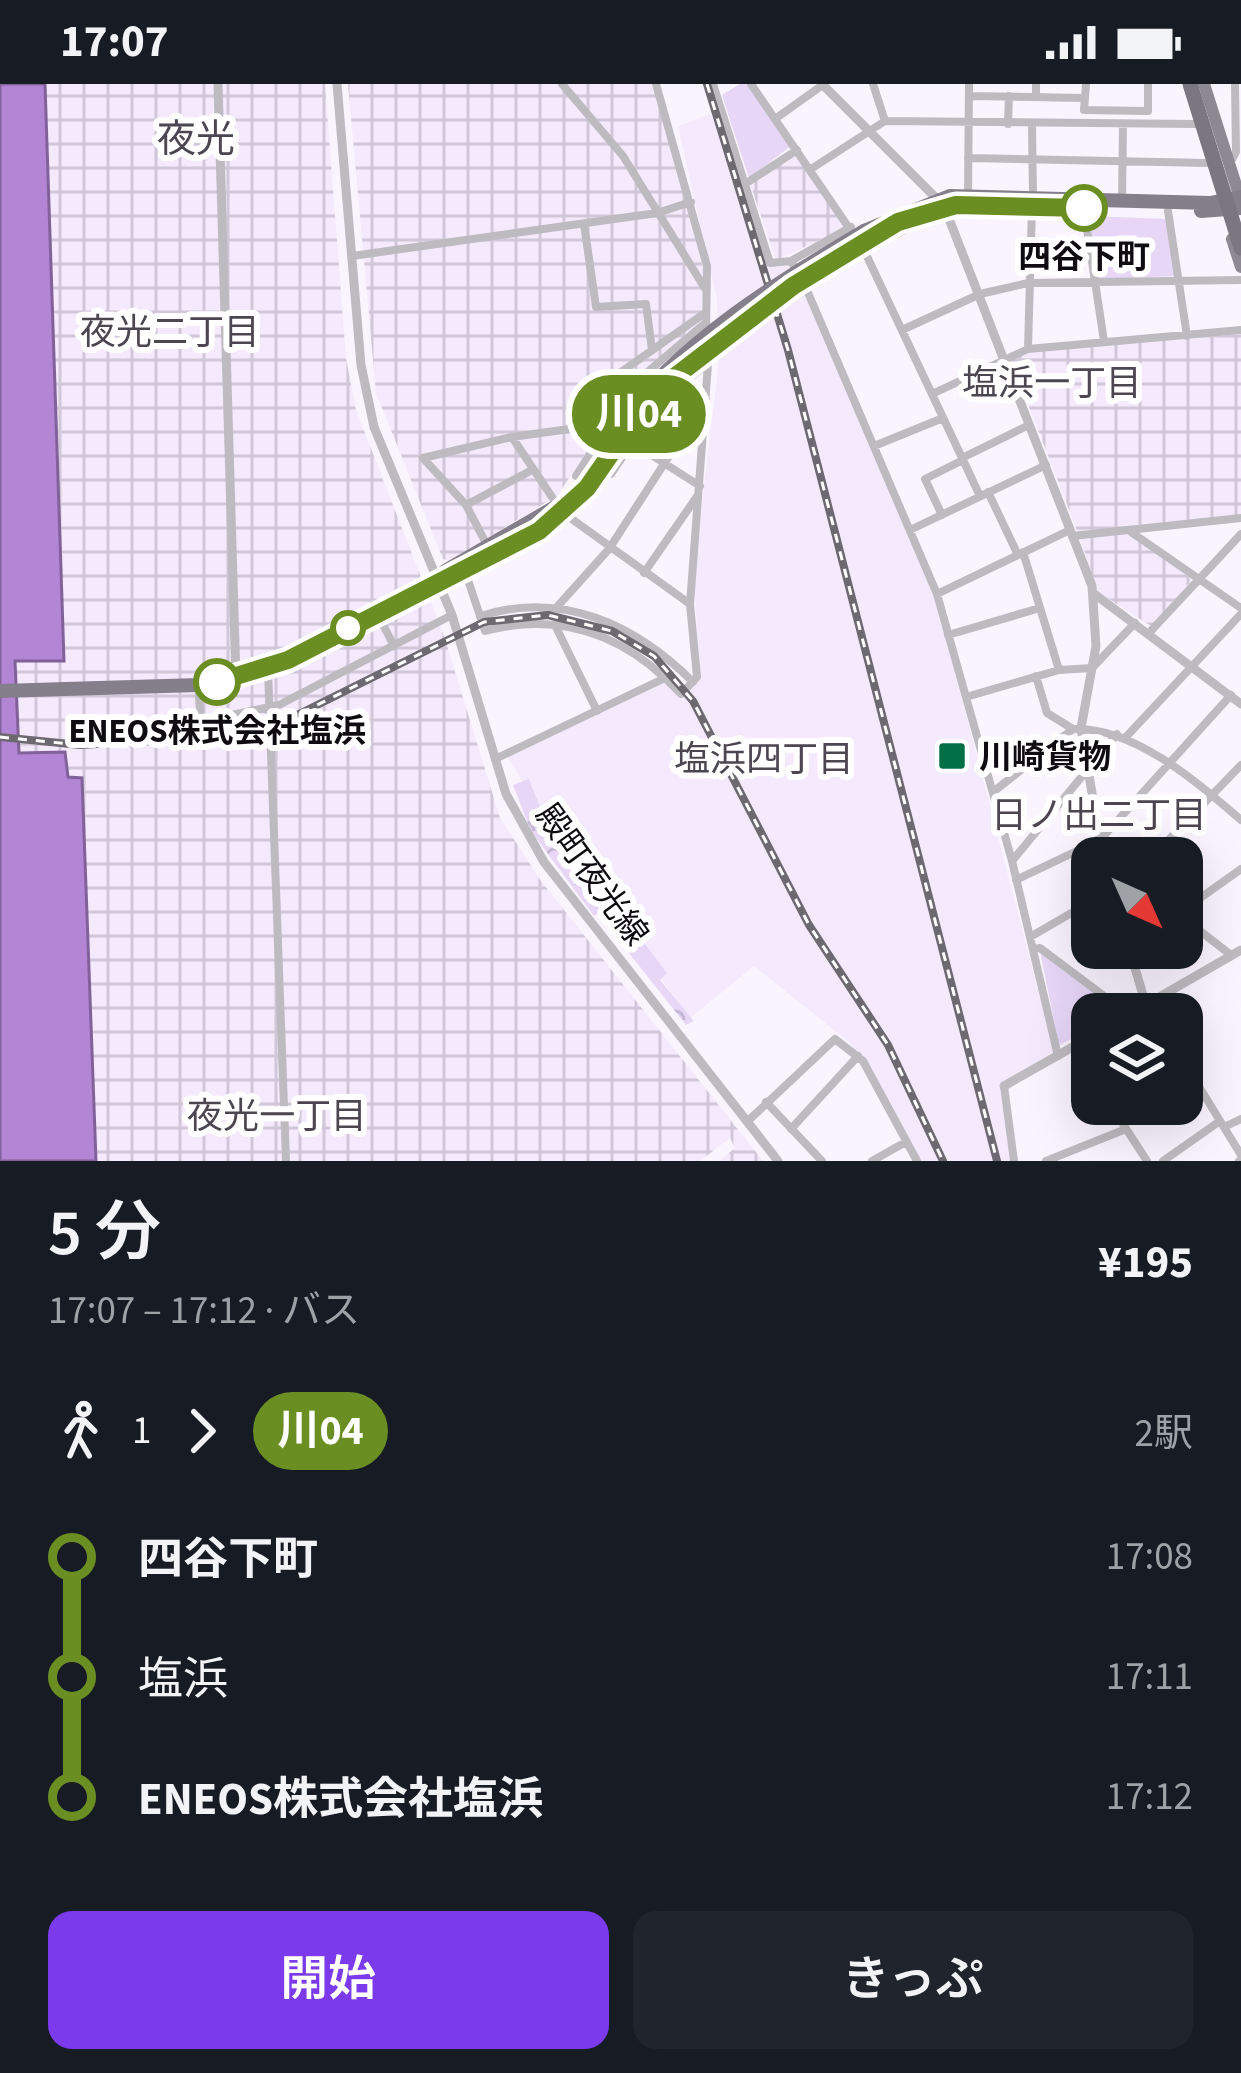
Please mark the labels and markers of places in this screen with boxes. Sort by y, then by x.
marker: 四谷下町 [1062,186,1106,230]
place label: 四谷下町 [1018,234,1150,281]
unlabelled marker [332,612,364,644]
marker: ENEOS株式会社塩浜 [195,660,239,704]
place label: ENEOS株式会社塩浜 [68,708,366,755]
place label: 川崎貨物 [979,734,1111,781]
marker: 川崎貨物 [936,740,968,772]

